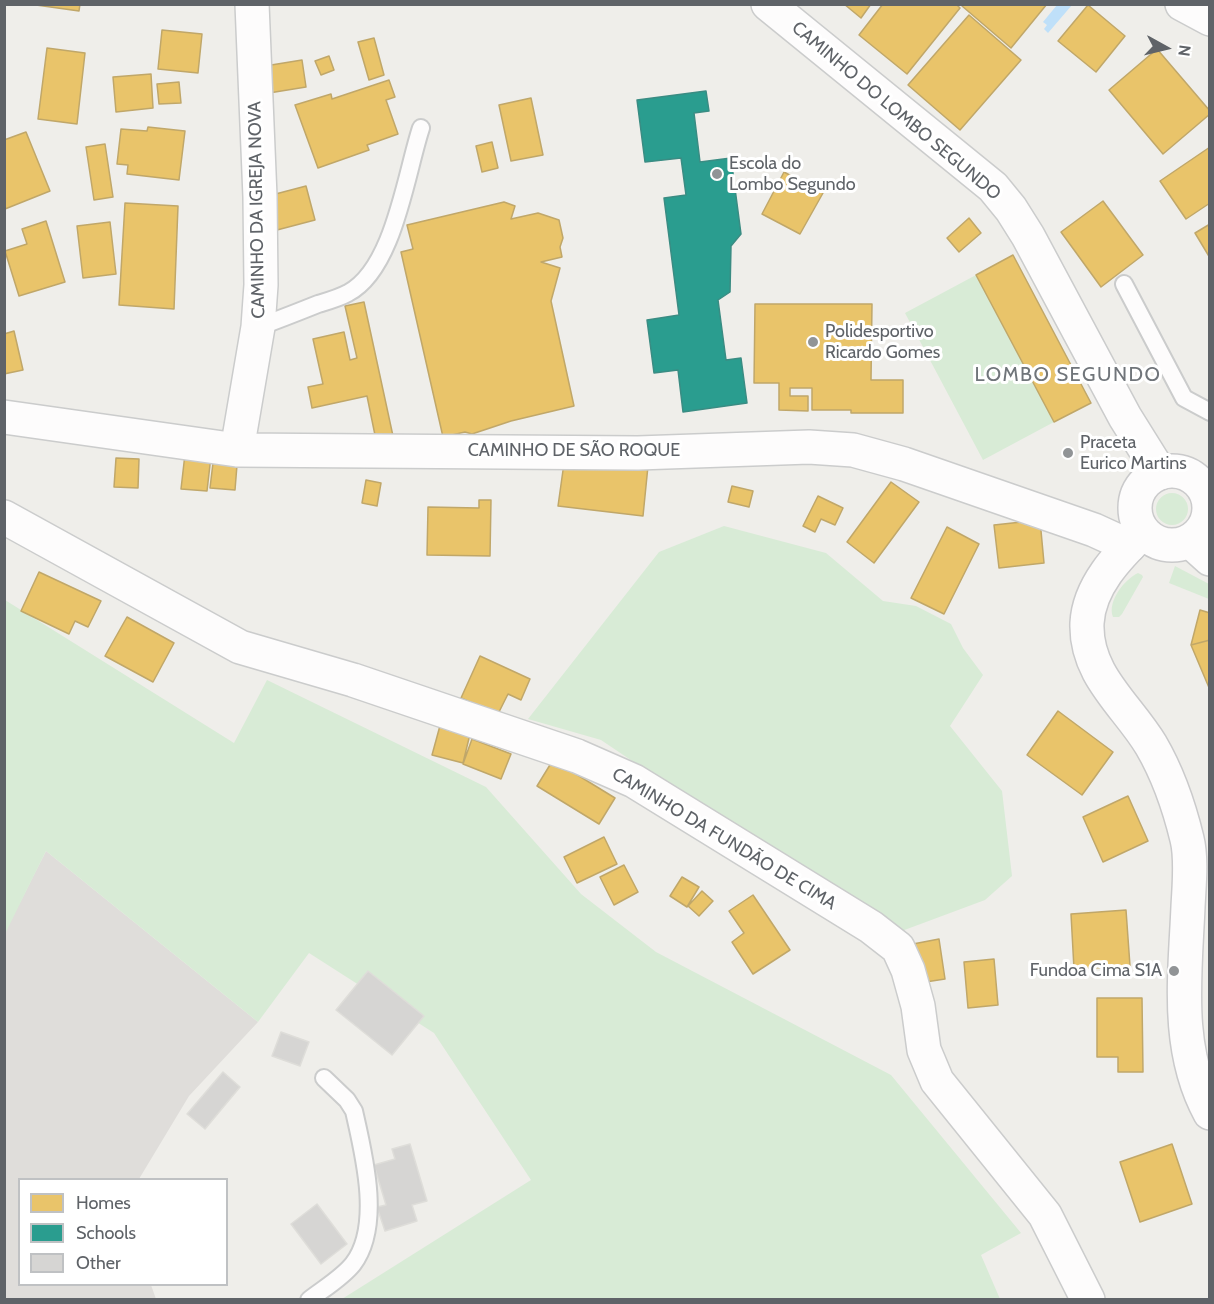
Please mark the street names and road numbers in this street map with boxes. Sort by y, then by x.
street label: CAMINHO DO LOMBO SEGUNDO [787,17,1005,205]
street label: CAMINHO DA IGREJA NOVA [244,101,270,319]
street label: CAMINHO DE SÃO ROQUE [468,440,680,462]
street label: CAMINHO DA FUNDÃO DE CIMA [608,763,840,915]

